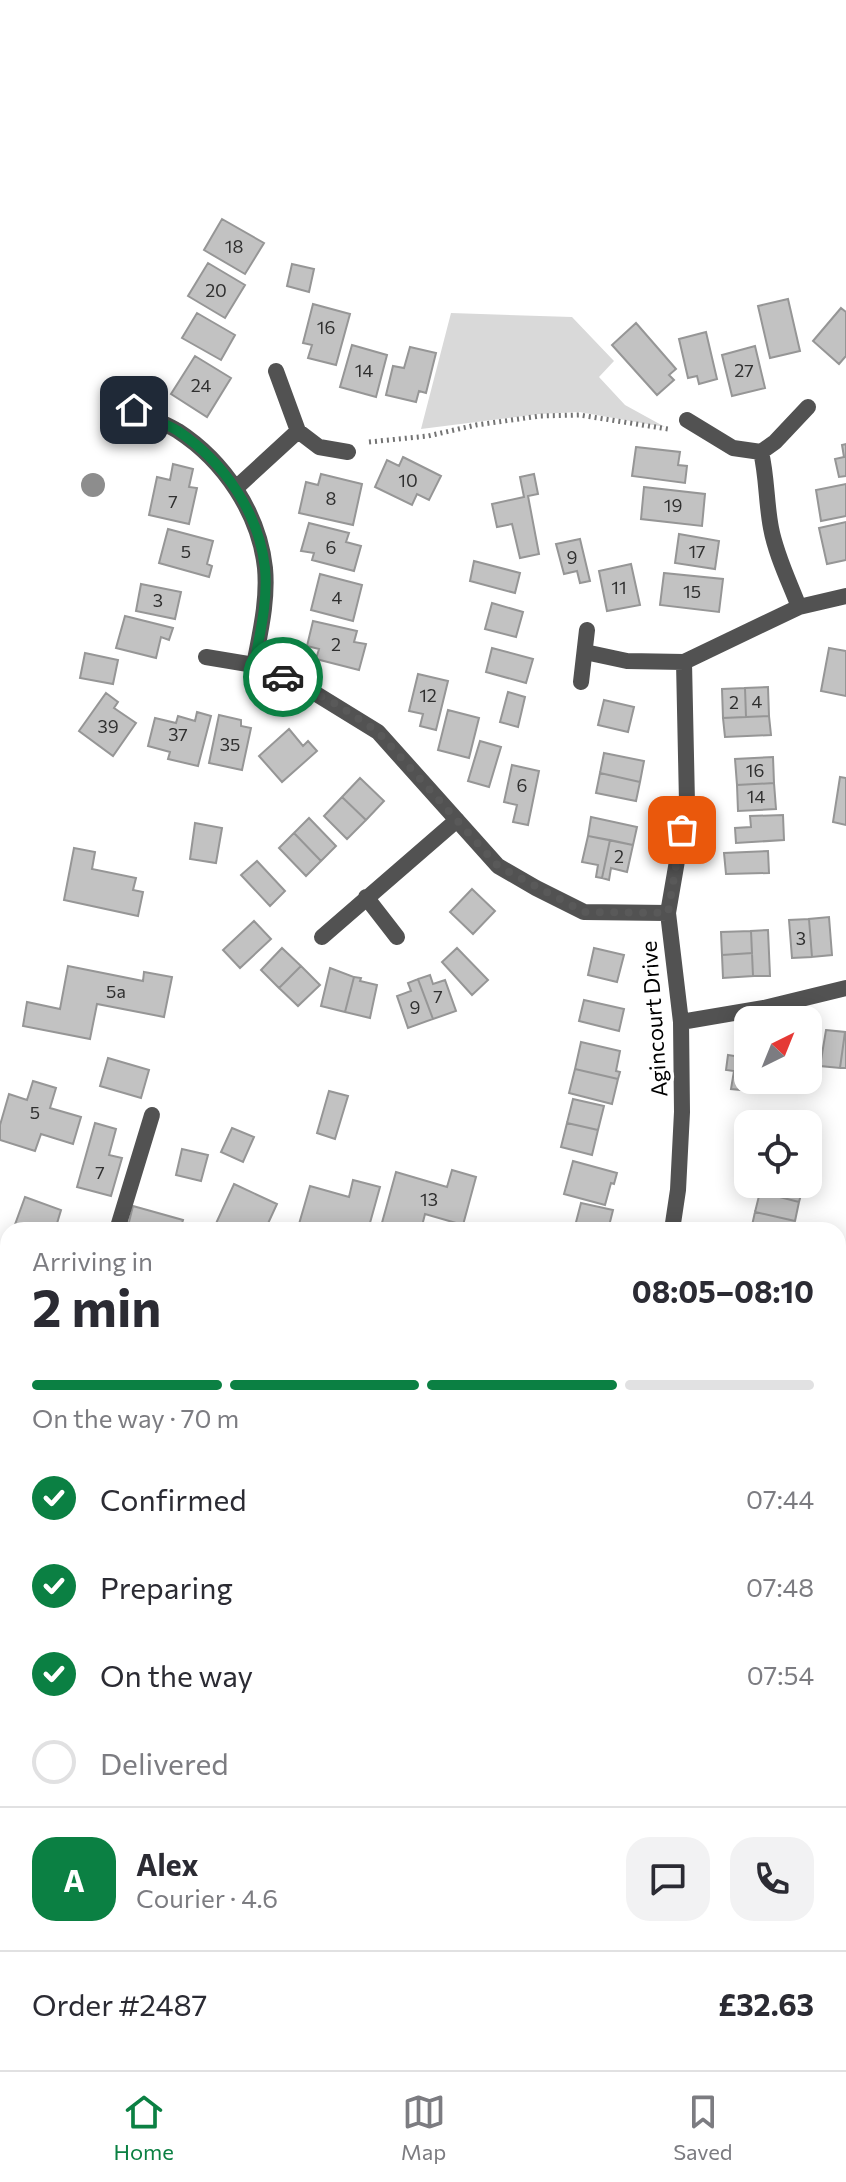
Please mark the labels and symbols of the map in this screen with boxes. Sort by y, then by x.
house number: 18 [225,235,243,257]
house number: 20 [205,279,227,301]
house number: 16 [317,316,335,338]
house number: 14 [355,359,373,381]
house number: 27 [734,359,754,381]
house number: 24 [191,374,211,396]
pin [100,376,168,444]
house number: 10 [398,469,418,491]
house number: 8 [326,487,337,509]
house number: 7 [168,490,178,512]
house number: 19 [664,494,682,516]
house number: 6 [326,536,336,558]
house number: 5 [181,540,191,562]
house number: 17 [688,540,706,562]
house number: 9 [567,546,577,568]
house number: 11 [611,576,627,598]
house number: 15 [683,580,701,602]
house number: 4 [332,586,343,608]
house number: 3 [153,589,163,611]
house number: 2 [331,633,341,655]
courier [243,637,323,717]
house number: 12 [419,684,437,706]
house number: 4 [752,690,763,712]
house number: 2 [729,691,739,713]
house number: 39 [97,715,119,737]
house number: 37 [168,723,188,745]
house number: 35 [220,733,240,755]
house number: 16 [746,759,764,781]
house number: 6 [517,774,527,796]
house number: 14 [747,785,765,807]
pin [648,796,716,864]
house number: 2 [614,845,624,867]
house number: 3 [796,927,806,949]
street label: Agincourt Drive [635,940,672,1098]
house number: 5a [106,980,126,1002]
house number: 7 [433,985,443,1007]
house number: 9 [410,996,420,1018]
north arrow [734,1006,822,1094]
house number: 5 [30,1101,40,1123]
house number: 7 [95,1161,105,1183]
house number: 13 [420,1188,438,1210]

